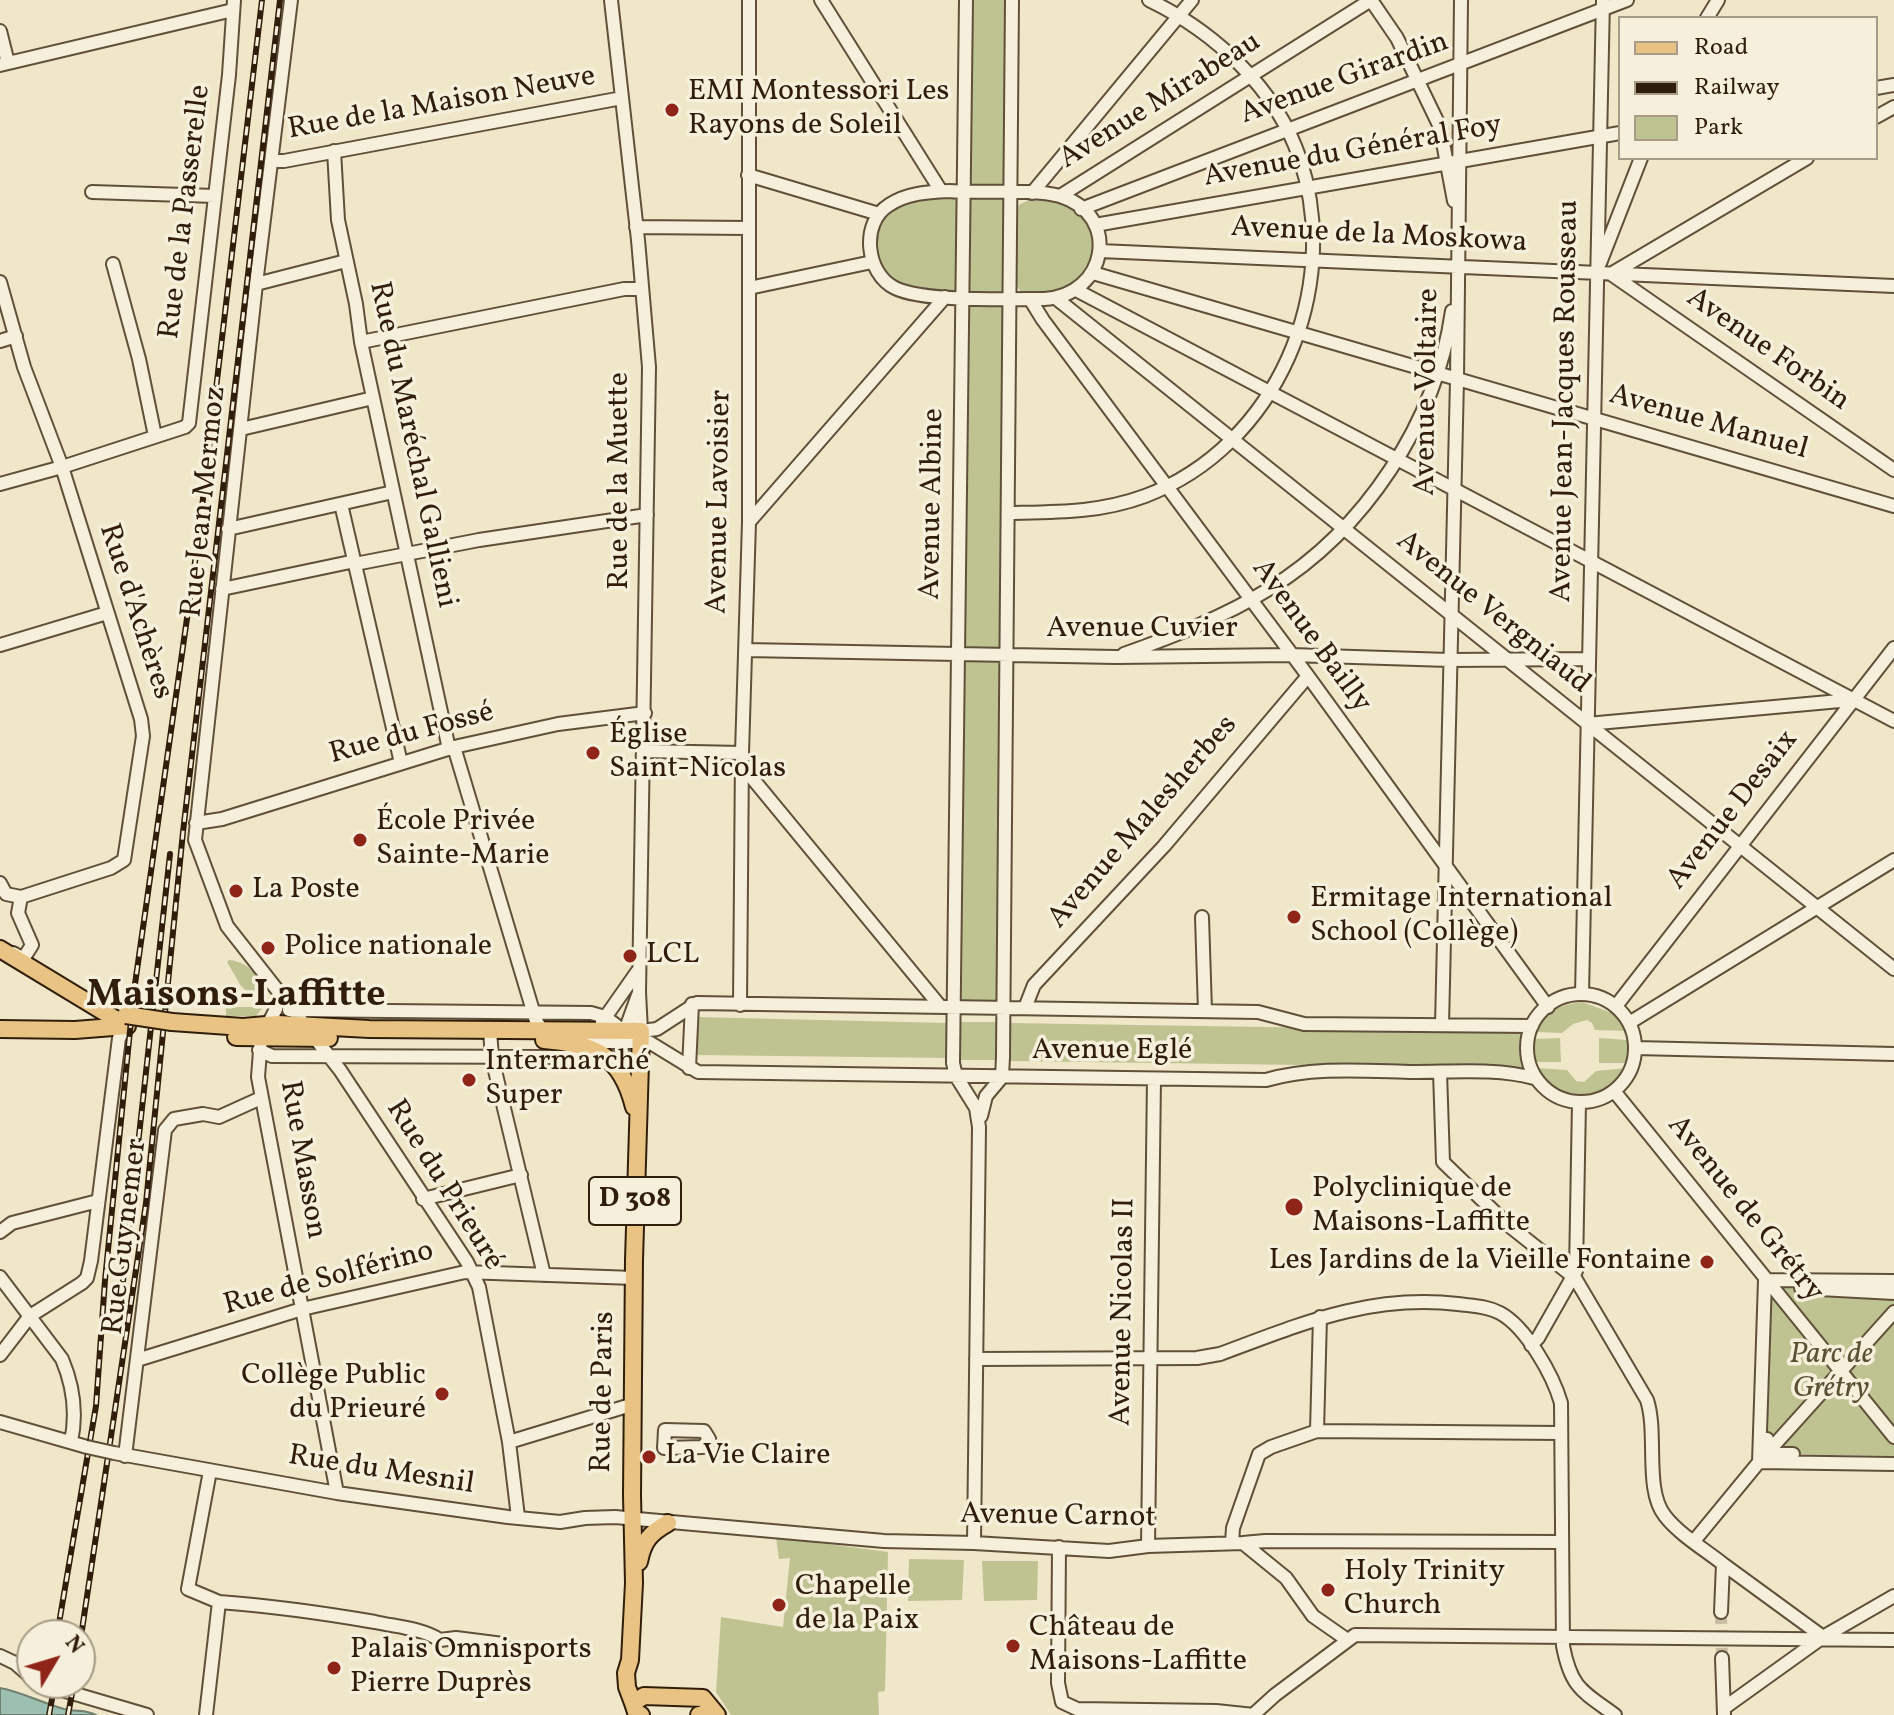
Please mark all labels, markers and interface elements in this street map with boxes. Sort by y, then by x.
legend [1618,16,1878,160]
street label: Avenue Mirabeau [1053,26,1269,178]
street label: Avenue Girardin [1236,26,1454,134]
text: Road [1694,31,1748,65]
street label: Rue de la Maison Neuve [285,60,599,150]
text: Railway [1694,71,1780,105]
place label: EMI Montessori Les Rayons de Soleil [688,75,949,146]
street label: Rue de la Passerelle [154,83,220,341]
marker: EMI Montessori Les Rayons de Soleil [663,101,681,119]
street label: Avenue du Général Foy [1201,109,1505,197]
text: Park [1694,111,1743,145]
street label: Avenue Jean-Jacques Rousseau [1545,199,1589,603]
street label: Avenue de la Moskowa [1230,211,1528,263]
street label: Rue du Maréchal Gallieni [359,279,463,611]
street label: Avenue Forbin [1678,281,1856,421]
street label: Avenue Voltaire [1409,288,1449,496]
street label: Rue de la Muette [603,372,639,590]
street label: Avenue Manuel [1604,378,1812,470]
street label: Rue Jean Mermoz [176,385,236,619]
street label: Avenue Lavoisier [701,390,741,614]
street label: Avenue Albine [914,408,954,600]
street label: Rue d'Achères [89,520,179,704]
street label: Avenue Vergniaud [1388,525,1596,703]
street label: Avenue Bailly [1242,553,1378,721]
street label: Avenue Cuvier [1046,612,1238,648]
street label: Rue du Fossé [326,696,498,774]
street label: Avenue Malesherbes [1041,709,1247,937]
place label: Église Saint-Nicolas [609,718,786,788]
street label: Avenue Desaix [1660,724,1808,898]
marker: Église Saint-Nicolas [584,744,602,762]
place label: École Privée Sainte-Marie [376,805,550,876]
marker: École Privée Sainte-Marie [351,831,369,849]
place label: La Poste [252,873,360,909]
marker: La Poste [227,882,245,900]
place label: Ermitage International School (Collège) [1310,882,1612,952]
marker: Ermitage International School (Collège) [1285,908,1303,926]
place label: Police nationale [284,930,492,966]
place label: LCL [646,938,699,974]
marker: Police nationale [259,939,277,957]
marker: LCL [621,947,639,965]
district label: Maisons-Laffitte [86,975,386,1021]
street label: Avenue Eglé [1032,1034,1192,1070]
place label: Intermarché Super [485,1045,649,1116]
marker: Intermarché Super [460,1071,478,1089]
street label: Rue Masson [269,1078,333,1242]
street label: Rue du Prieuré [376,1094,510,1278]
street label: Avenue de Grétry [1658,1110,1830,1310]
street label: Rue Guynemer [97,1137,157,1337]
place label: Polyclinique de Maisons-Laffitte [1312,1172,1530,1242]
road number: D 308 [589,1177,681,1225]
marker: Polyclinique de Maisons-Laffitte [1283,1196,1305,1218]
street label: Avenue Nicolas II [1105,1197,1145,1427]
street label: Rue de Solférino [220,1235,438,1325]
place label: Les Jardins de la Vieille Fontaine [1269,1244,1691,1280]
marker: Les Jardins de la Vieille Fontaine [1698,1253,1716,1271]
street label: Rue de Paris [586,1311,624,1473]
park label: Parc de Grétry [1789,1338,1873,1408]
place label: Collège Public du Prieuré [241,1359,426,1430]
marker: Collège Public du Prieuré [433,1385,451,1403]
place label: La Vie Claire [665,1439,830,1475]
street label: Rue du Mesnil [285,1440,477,1504]
marker: La Vie Claire [640,1448,658,1466]
street label: Avenue Carnot [960,1498,1156,1538]
place label: Holy Trinity Church [1344,1555,1505,1626]
place label: Chapelle de la Paix [795,1570,919,1640]
marker: Holy Trinity Church [1319,1581,1337,1599]
marker: Chapelle de la Paix [770,1596,788,1614]
place label: Château de Maisons-Laffitte [1029,1611,1247,1682]
north arrow [16,1619,96,1699]
text: N [57,1629,91,1661]
place label: Palais Omnisports Pierre Duprès [350,1633,591,1704]
marker: Château de Maisons-Laffitte [1004,1637,1022,1655]
marker: Palais Omnisports Pierre Duprès [325,1659,343,1677]

